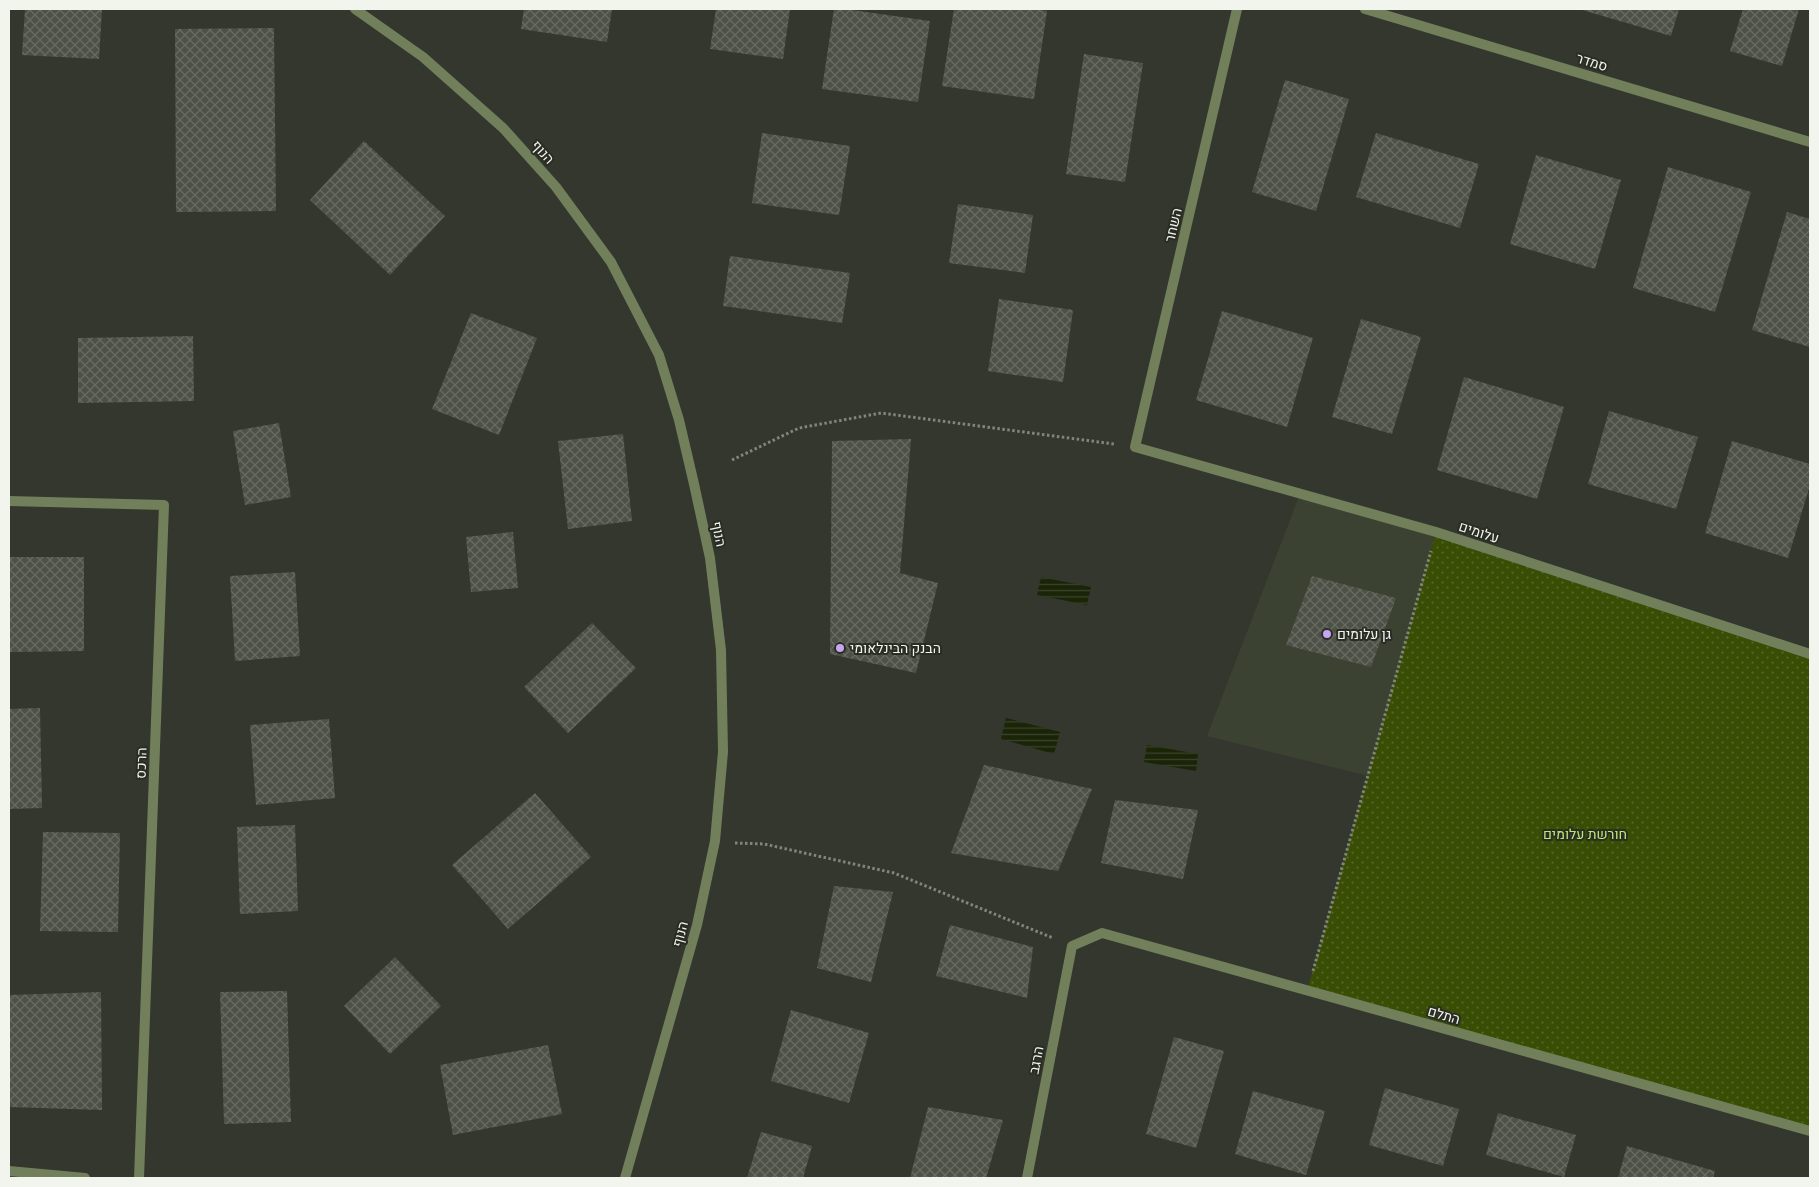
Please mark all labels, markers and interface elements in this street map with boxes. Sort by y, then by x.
street label: סמדר [1574,50,1610,75]
street label: הנוף [528,137,558,168]
street label: השחר [1161,206,1186,244]
street label: עלומים [1457,518,1501,547]
street label: הנוף [708,520,730,548]
place label: גן עלומים [1337,626,1391,643]
marker: גן עלומים [1321,628,1333,640]
place label: הבנק הבינלאומי [850,640,941,657]
marker: הבנק הבינלאומי [834,642,846,654]
street label: הרכס [132,747,151,779]
park label: חורשת עלומים [1543,826,1627,843]
street label: הנוף [669,919,692,949]
street label: התלם [1426,1003,1462,1028]
street label: הרגב [1025,1045,1047,1075]

